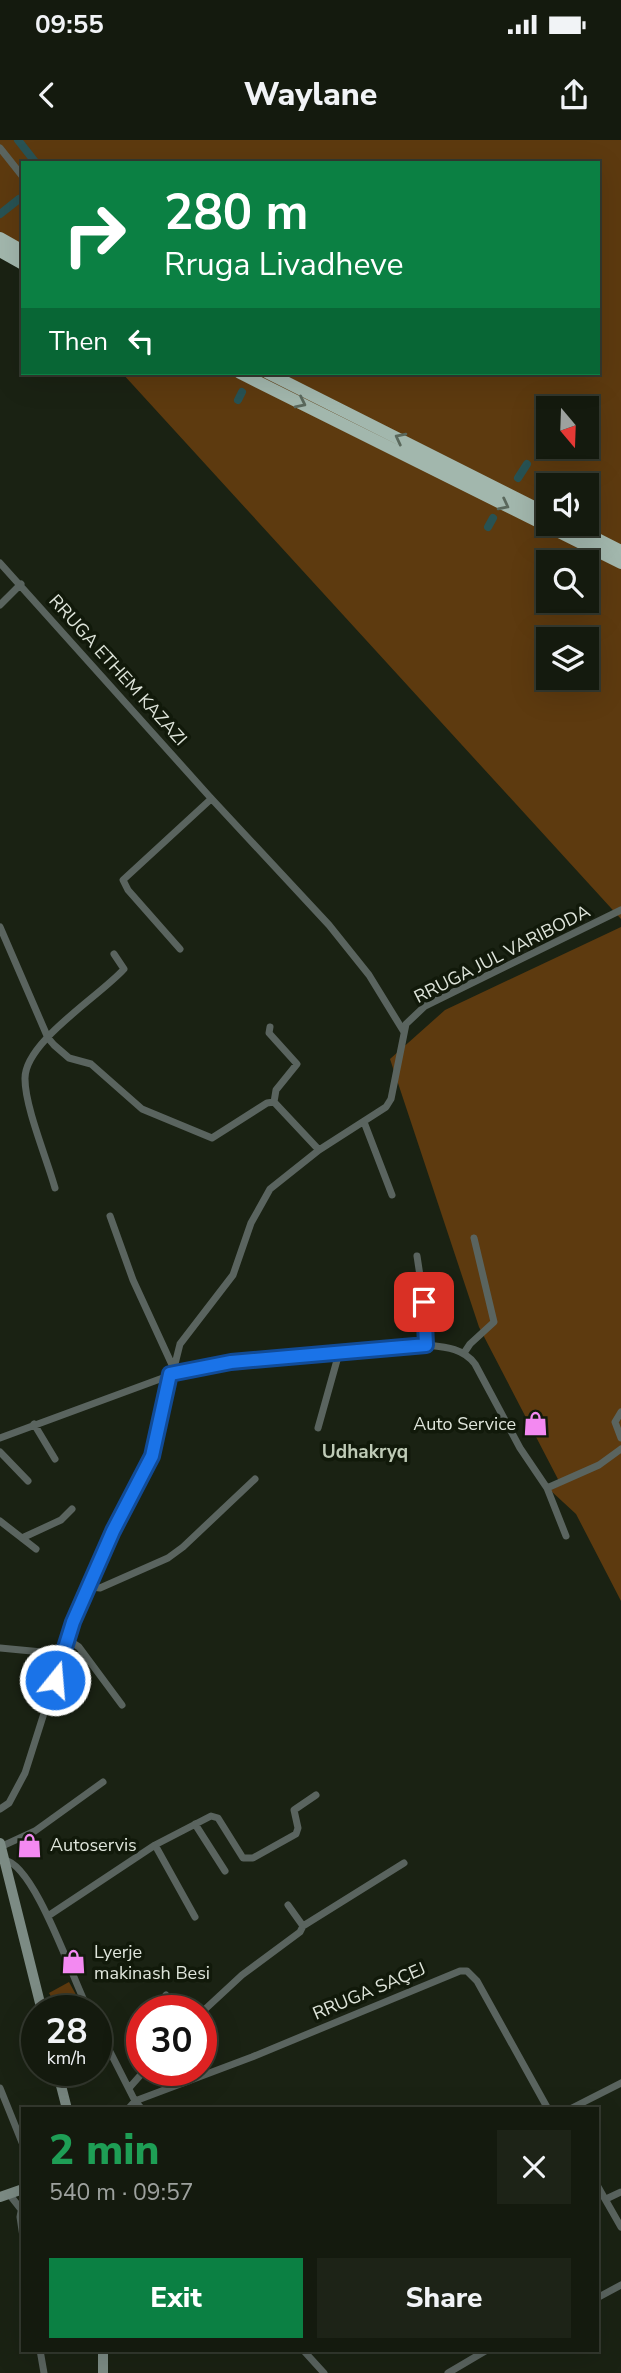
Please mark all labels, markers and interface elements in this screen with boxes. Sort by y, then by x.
text: 09:55 [35,7,104,42]
text: Waylane [244,73,377,116]
icon: back [28,76,66,114]
icon: share [555,76,593,114]
text: 280 m [164,179,308,246]
icon: right [49,189,140,280]
text: Rruga Livadheve [164,243,404,286]
icon: left [122,322,160,360]
text: Then [49,324,108,359]
one-way arrow [294,395,306,409]
north arrow [536,396,598,458]
map controls [536,396,599,690]
one-way arrow [395,433,407,447]
button: sound [536,473,599,536]
one-way arrow [497,497,509,510]
button: search [536,550,599,613]
street label: RRUGA ETHEM KAZAZI [44,589,192,751]
button: layers [536,627,599,690]
street label: RRUGA JUL VARIBODA [410,899,594,1009]
pin [394,1272,454,1332]
icon: arrive [405,1283,443,1321]
shop icon: Auto Service [522,1410,550,1438]
place label: Auto Service [413,1412,516,1436]
district label: Udhakryq [322,1439,408,1465]
position arrow [18,1643,92,1717]
shop icon: Autoservis [16,1831,44,1859]
place label: Autoservis [50,1833,137,1857]
place label: Lyerje makinash Besi [94,1940,210,1985]
shop icon: Lyerje makinash Besi [60,1948,88,1976]
street label: RRUGA SAÇEJ [309,1956,429,2026]
speed limit sign: 30 [126,1995,217,2086]
text: 28 [45,2008,88,2055]
text: km/h [47,2046,86,2070]
text: 2 min [49,2122,159,2179]
button: close [497,2130,571,2204]
text: 540 m · 09:57 [49,2177,194,2208]
button: Exit [49,2258,303,2338]
button: Share [317,2258,571,2338]

